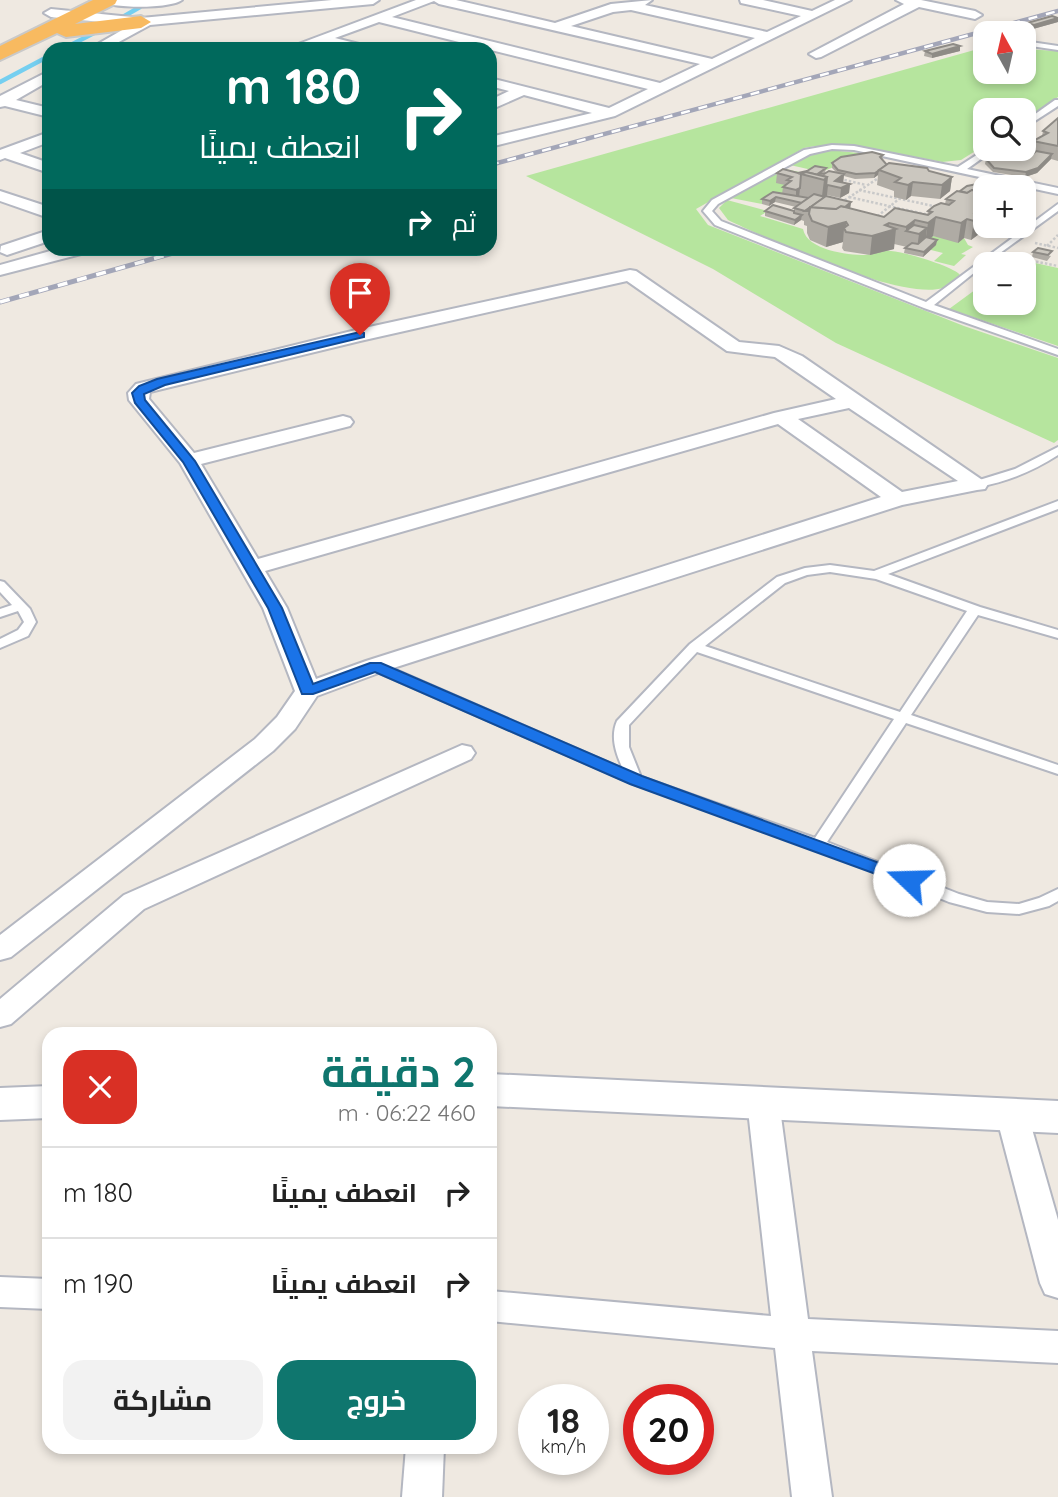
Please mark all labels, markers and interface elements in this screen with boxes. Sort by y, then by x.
north arrow [973,21,1036,84]
map controls [973,21,1036,315]
text: 180 m [226,55,361,116]
icon: right [385,70,476,161]
button: search [973,98,1036,161]
text: انعطف يمينًا [199,126,361,166]
button: + [973,175,1036,238]
icon: right [400,203,438,241]
text: ثم [452,206,476,239]
button: − [973,252,1036,315]
pin [330,263,390,335]
icon: arrive [341,274,379,312]
position arrow [872,843,946,917]
text: 2 دقيقة [322,1045,476,1098]
button: close [63,1050,137,1124]
text: 460 m · 06:22 [338,1098,476,1127]
icon: right [438,1174,476,1212]
text: 180 m [63,1176,133,1209]
text: انعطف يمينًا [271,1176,417,1209]
icon: right [438,1265,476,1303]
text: 190 m [63,1267,133,1300]
text: انعطف يمينًا [271,1267,417,1300]
button: مشاركة [63,1360,263,1440]
button: خروج [277,1360,476,1440]
speed limit sign: 20 [623,1384,714,1475]
text: 18 [547,1398,580,1442]
text: km/h [541,1435,586,1458]

